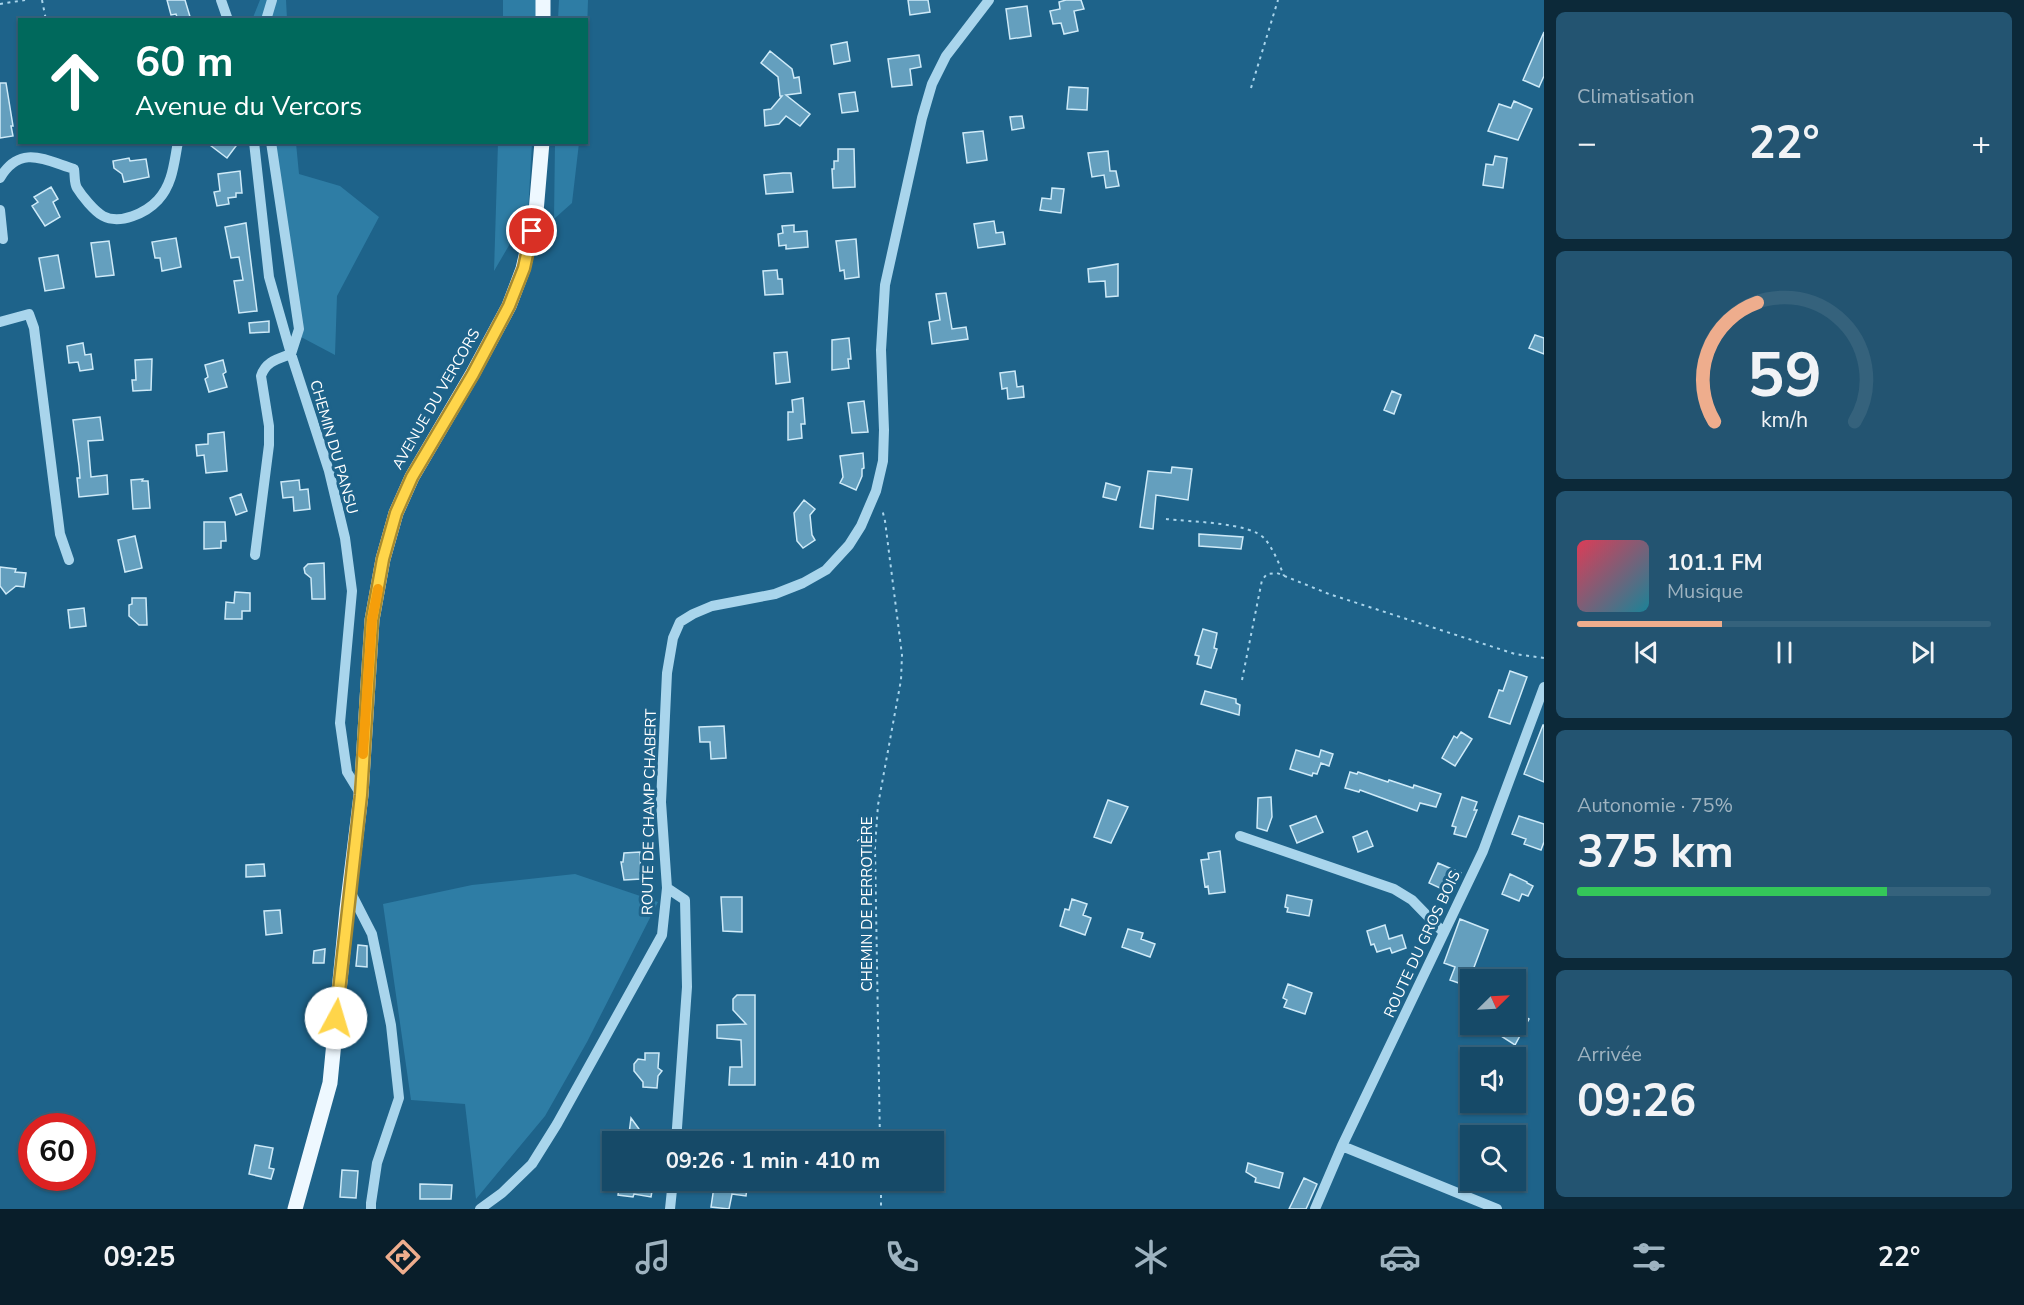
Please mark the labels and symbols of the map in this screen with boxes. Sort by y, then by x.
pin [506,205,557,256]
street label: AVENUE DU VERCORS [388,325,484,473]
street label: CHEMIN DU PANSU [305,378,363,516]
street label: ROUTE DE CHAMP CHABERT [637,709,661,915]
street label: CHEMIN DE PERROTIÈRE [857,816,877,992]
street label: ROUTE DU GROS BOIS [1379,867,1465,1021]
north arrow [1460,969,1526,1035]
position arrow [304,986,368,1050]
speed limit sign: 60 [18,1113,96,1191]

